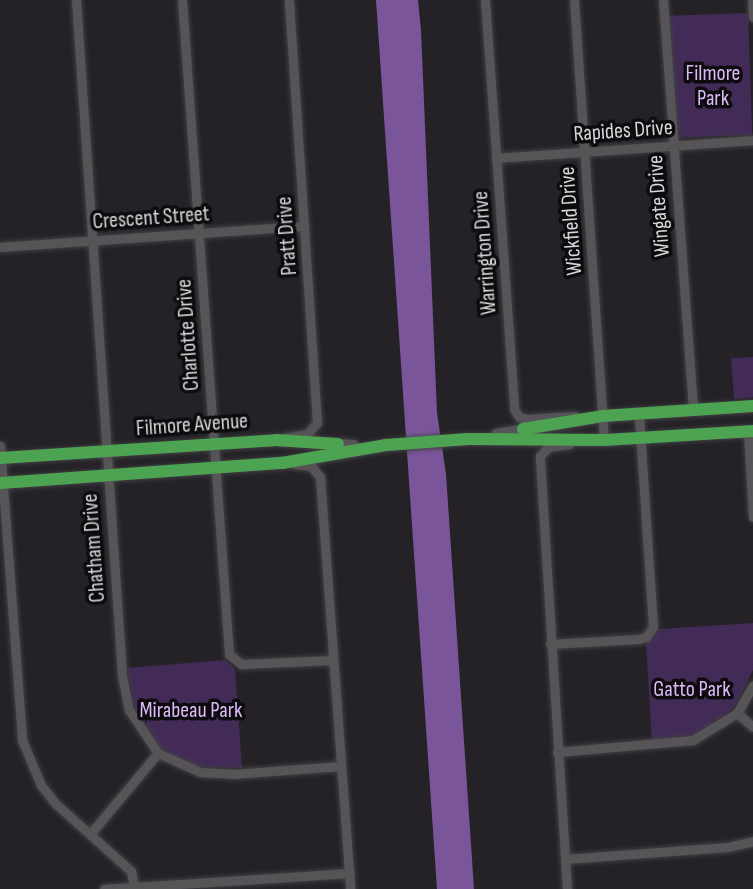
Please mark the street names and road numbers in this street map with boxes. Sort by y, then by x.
street label: Rapides Drive [573,114,673,148]
street label: Wingate Drive [642,154,676,258]
street label: Wickfield Drive [554,166,588,276]
street label: Warrington Drive [468,190,502,316]
street label: Pratt Drive [271,196,303,276]
street label: Crescent Street [92,201,210,235]
street label: Charlotte Drive [171,278,205,392]
street label: Filmore Avenue [135,408,249,442]
street label: Chatham Drive [77,493,111,603]

